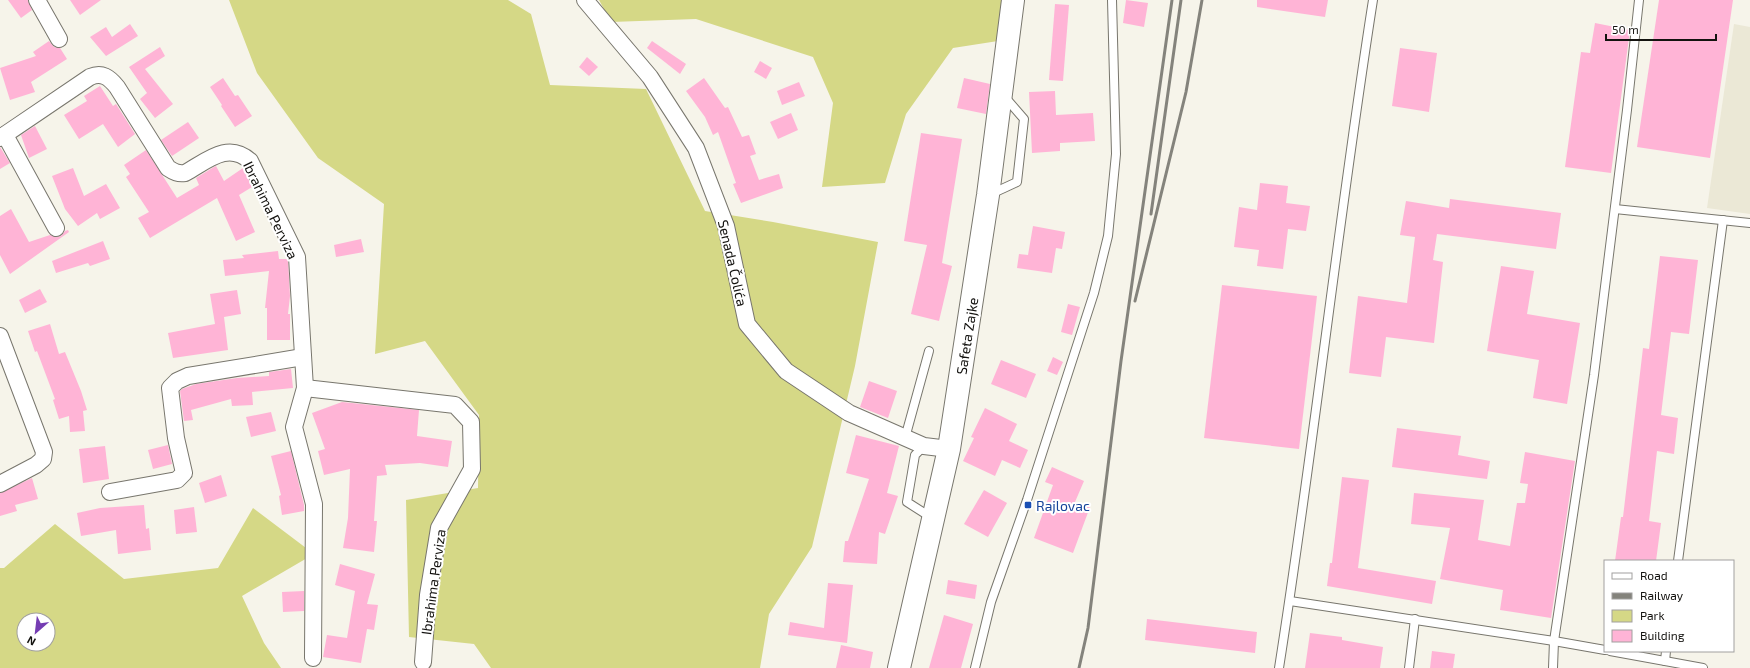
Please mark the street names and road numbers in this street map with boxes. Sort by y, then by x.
street label: Ibrahima Perviza [240,158,302,262]
street label: Senada Čolića [715,218,751,308]
street label: Safeta Zajke [953,296,981,376]
street label: Ibrahima Perviza [417,528,449,636]

